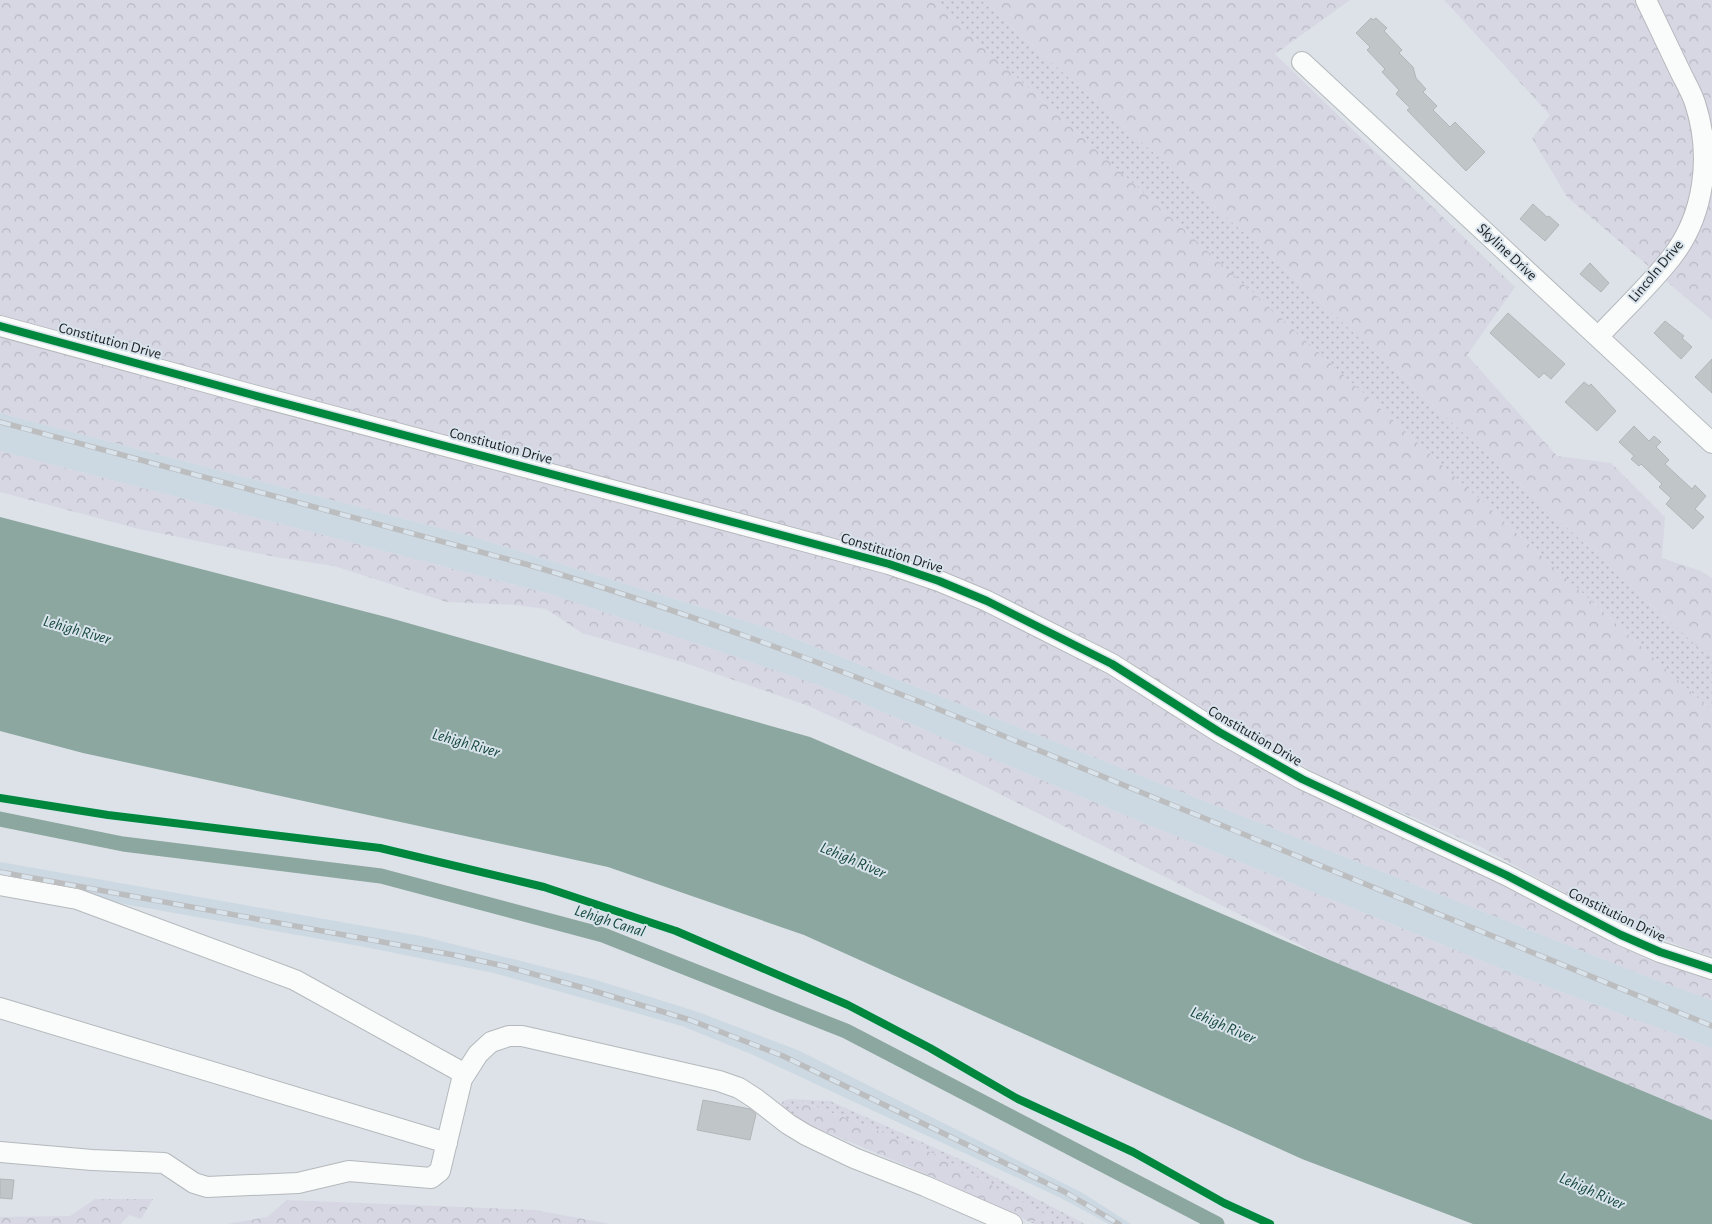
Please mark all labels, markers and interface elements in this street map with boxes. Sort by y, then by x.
street label: Skyline Drive [1474,221,1540,283]
street label: Lincoln Drive [1626,237,1686,305]
street label: Constitution Drive [57,320,163,362]
street label: Constitution Drive [448,425,554,467]
street label: Constitution Drive [839,530,945,576]
water label: Lehigh River [41,613,113,648]
street label: Constitution Drive [1205,703,1305,769]
water label: Lehigh River [430,726,502,761]
water label: Lehigh River [818,839,889,881]
street label: Constitution Drive [1566,885,1668,945]
water label: Lehigh Canal [573,902,647,940]
water label: Lehigh River [1188,1004,1259,1047]
water label: Lehigh River [1557,1170,1628,1213]

